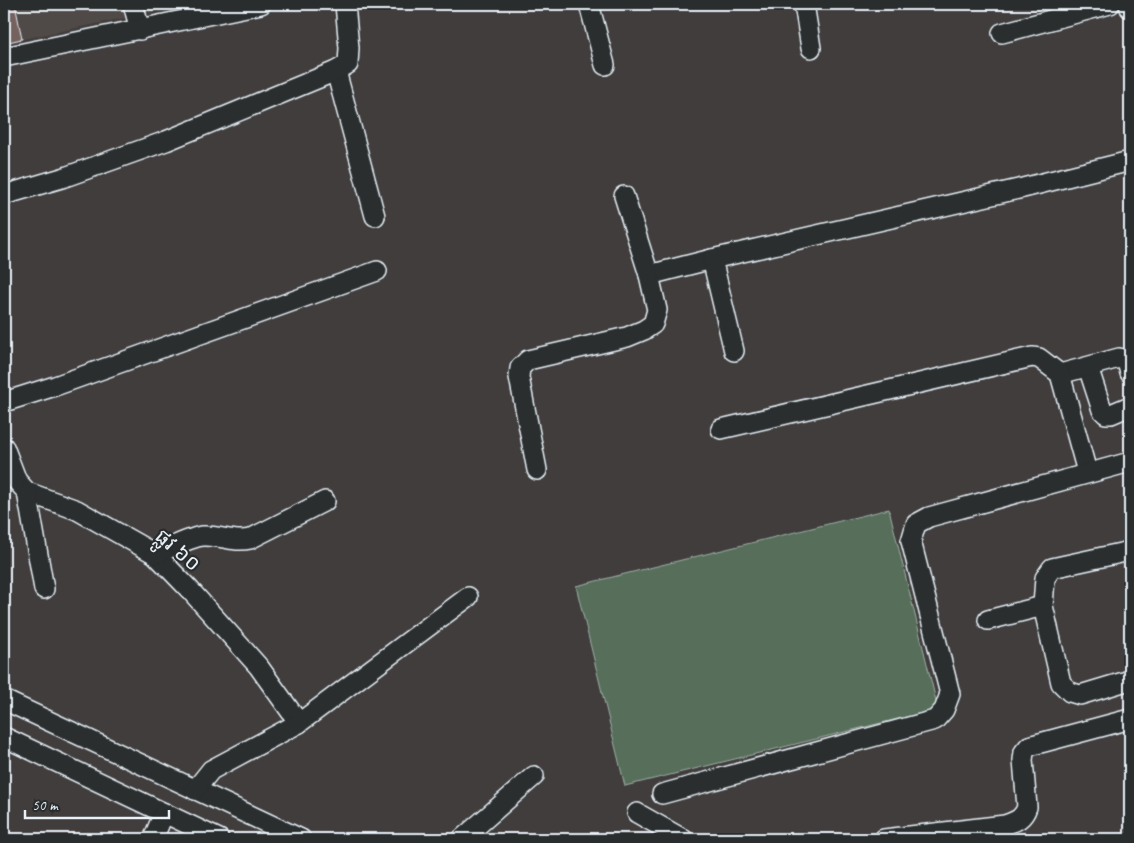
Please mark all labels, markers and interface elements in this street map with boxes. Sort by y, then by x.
street label: ផ្លូវ ៦០ [146,523,206,582]
scale bar [25,788,169,820]
text: 50 m [32,796,59,815]

